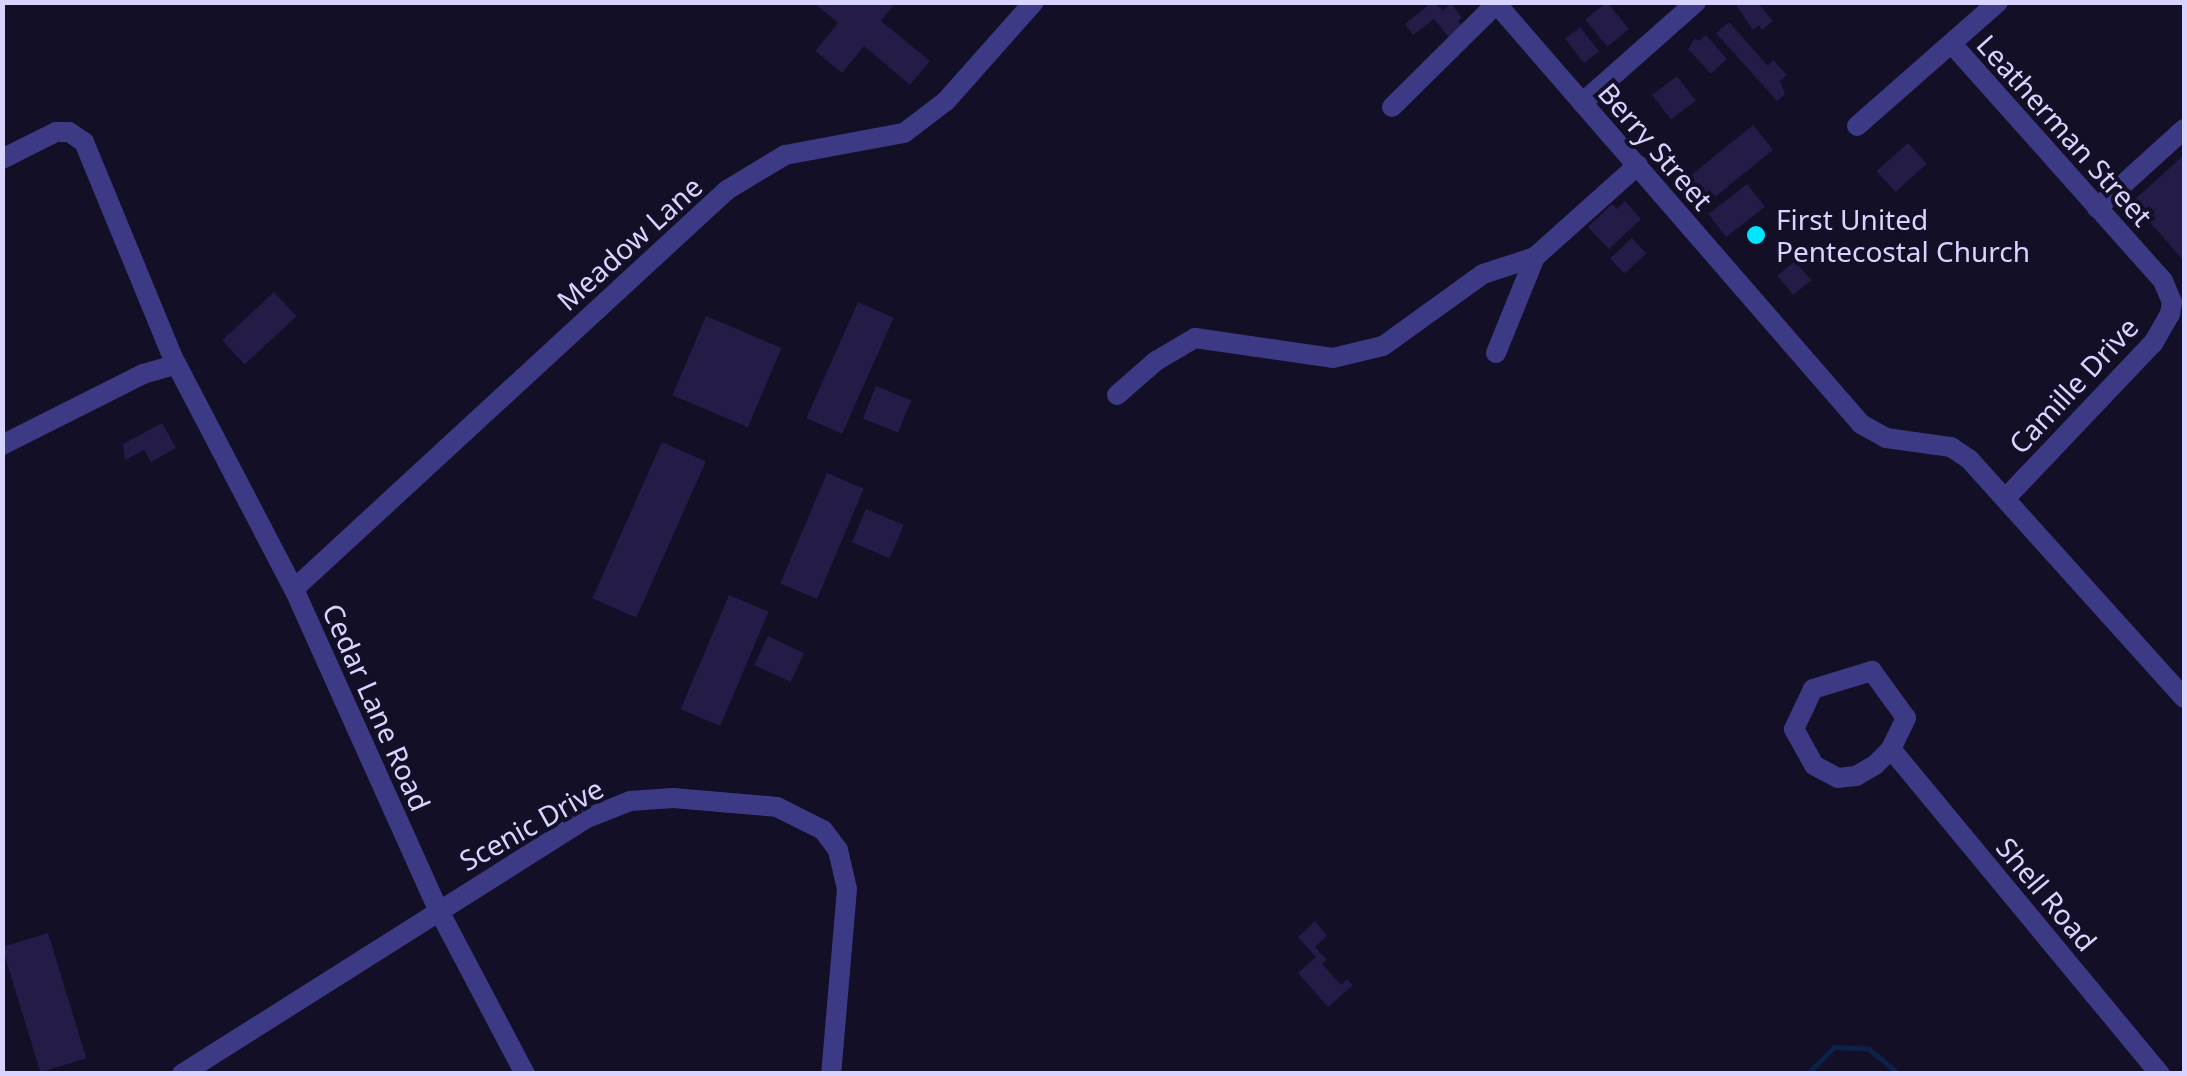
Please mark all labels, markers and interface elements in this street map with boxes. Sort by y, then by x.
street label: Leatherman Street [1970,28,2160,232]
street label: Berry Street [1592,76,1720,216]
street label: Meadow Lane [550,169,708,317]
place label: First United Pentecostal Church [1776,202,2030,268]
marker: First United Pentecostal Church [1745,224,1767,246]
street label: Camille Drive [2002,310,2144,460]
street label: Cedar Lane Road [316,598,438,816]
street label: Scenic Drive [453,771,609,877]
street label: Shell Road [1990,831,2104,957]

